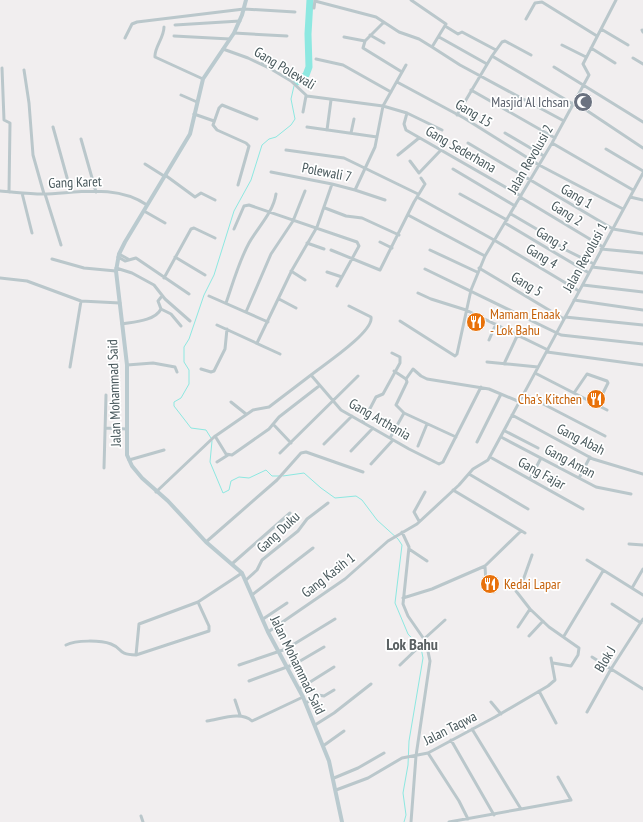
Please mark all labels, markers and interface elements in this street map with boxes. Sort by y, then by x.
street label: Gang Polewali [251,43,319,93]
mosque icon: Masjid Al Ichsan [572,91,594,113]
place label: Masjid Al Ichsan [491,93,569,111]
street label: Gang 15 [452,95,496,131]
street label: Jalan Revolusi 2 [503,121,557,198]
street label: Gang Sederhana [422,122,500,176]
street label: Polewali 7 [301,158,353,186]
street label: Gang Karet [48,172,102,192]
street label: Gang 1 [558,180,596,212]
street label: Gang 2 [548,196,586,230]
street label: Jalan Revolusi 1 [558,219,611,296]
street label: Gang 3 [533,223,571,255]
street label: Gang 4 [523,240,562,273]
street label: Gang 5 [508,268,546,300]
place label: Mamam Enaak - Lok Bahu [490,305,561,339]
restaurant icon: Mamam Enaak - Lok Bahu [465,311,487,333]
street label: Jalan Mohammad Said [103,339,125,448]
restaurant icon: Cha's Kitchen [585,388,607,410]
place label: Cha's Kitchen [518,390,582,408]
street label: Gang Arthania [346,394,414,444]
street label: Gang Abah [554,419,608,459]
street label: Gang Aman [542,440,598,482]
street label: Gang Fajar [515,453,569,493]
street label: Gang Duku [253,507,303,557]
street label: Gang Kasih 1 [298,548,358,602]
restaurant icon: Kedai Lapar [479,573,501,595]
place label: Kedai Lapar [504,575,561,593]
street label: Jalan Mohammad Said [266,612,330,717]
district label: Lok Bahu [386,634,438,654]
street label: Blok J [590,643,620,675]
street label: Jalan Taqwa [420,707,480,749]

